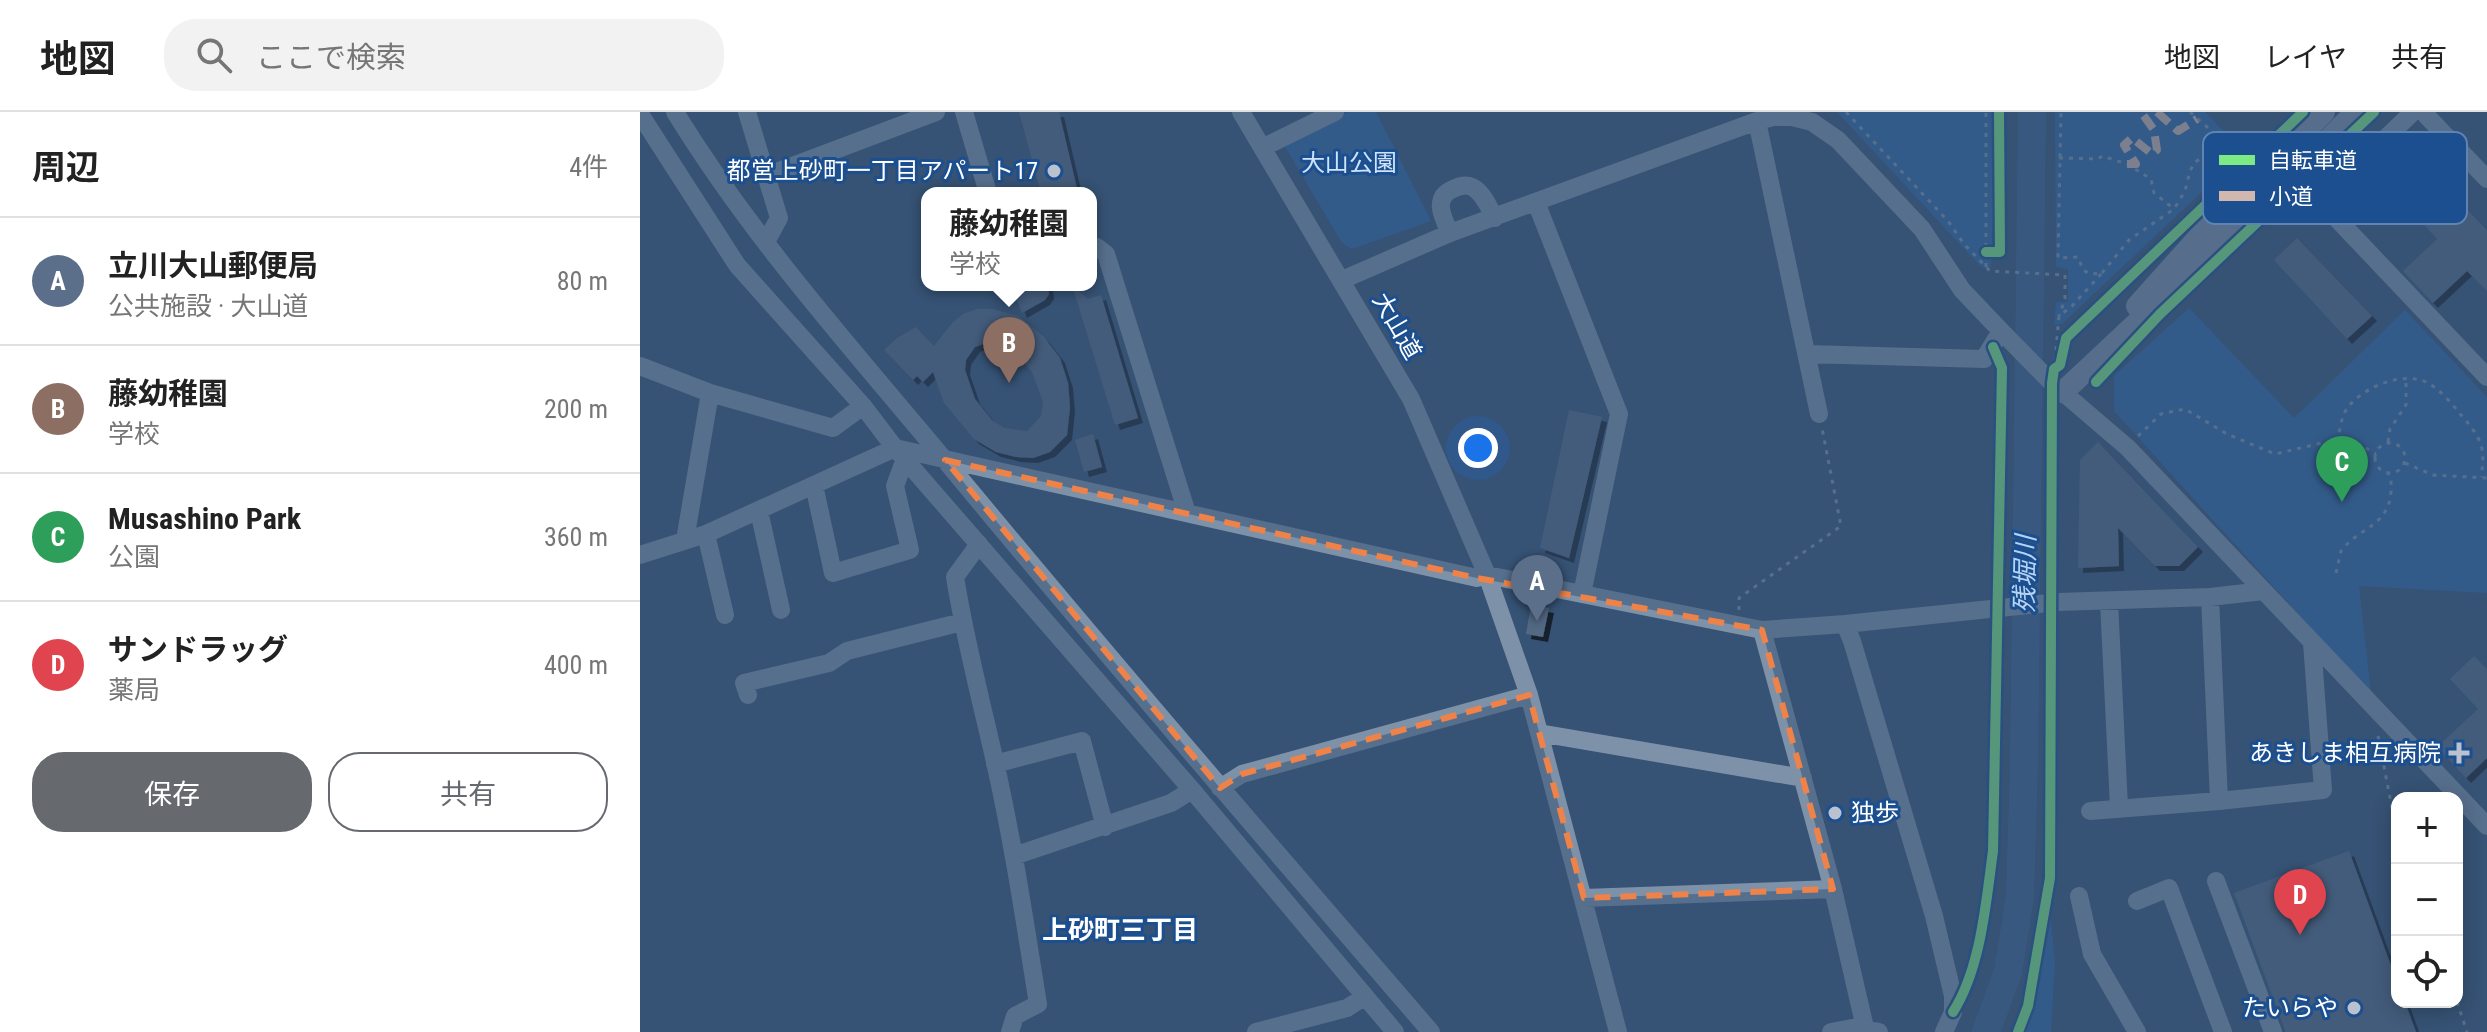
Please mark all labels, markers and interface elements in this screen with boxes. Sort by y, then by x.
search box [164,19,724,91]
icon: search [192,33,236,77]
text: 地図 [40,37,116,81]
text: ここで検索 [256,40,406,75]
text: 地図 [2164,41,2220,74]
text: レイヤ [2264,41,2347,74]
text: 共有 [2391,41,2447,74]
legend [2203,132,2467,224]
text: 周辺 [32,147,100,187]
text: 自転車道 [2269,148,2357,173]
park label: 大山公園 [1301,149,1397,177]
text: 4件 [569,152,608,182]
place label: 都営上砂町一丁目アパート17 [727,157,1038,185]
marker: 都営上砂町一丁目アパート17 [1045,162,1063,180]
text: 小道 [2269,184,2313,209]
popup [921,187,1097,291]
text: 藤幼稚園 [949,206,1069,241]
text: 立川大山郵便局 [108,248,318,283]
text: 学校 [949,249,1001,279]
text: A [50,266,66,296]
text: 80 m [557,266,608,296]
street label: 大山道 [1367,288,1427,364]
text: 公共施設 · 大山道 [108,291,308,321]
pin: B [983,317,1035,383]
text: 藤幼稚園 [108,376,228,411]
text: B [51,394,65,424]
text: 200 m [544,394,608,424]
text: 学校 [108,419,160,449]
your location [1458,428,1498,468]
pin: C [2316,436,2368,502]
text: Musashino Park [108,501,301,536]
text: C [51,522,65,552]
text: 360 m [544,522,608,552]
water label: 残堀川 [2009,532,2041,613]
text: 公園 [108,542,160,572]
pin: A [1511,555,1563,621]
text: サンドラッグ [108,632,288,667]
text: D [51,650,65,680]
text: 400 m [544,650,608,680]
text: 薬局 [108,675,160,705]
place label: あきしま相互病院 [2249,739,2441,767]
marker: あきしま相互病院 [2448,742,2470,764]
button: 保存 [32,752,312,832]
button: 共有 [328,752,608,832]
map controls [2391,792,2463,1008]
button: + [2391,792,2463,864]
place label: 独歩 [1851,799,1899,827]
marker: 独歩 [1826,804,1844,822]
button: − [2391,864,2463,936]
pin: D [2274,869,2326,935]
district label: 上砂町三丁目 [1042,915,1198,945]
button: locate [2391,936,2463,1008]
place label: たいらや [2242,994,2338,1022]
marker: たいらや [2345,999,2363,1017]

